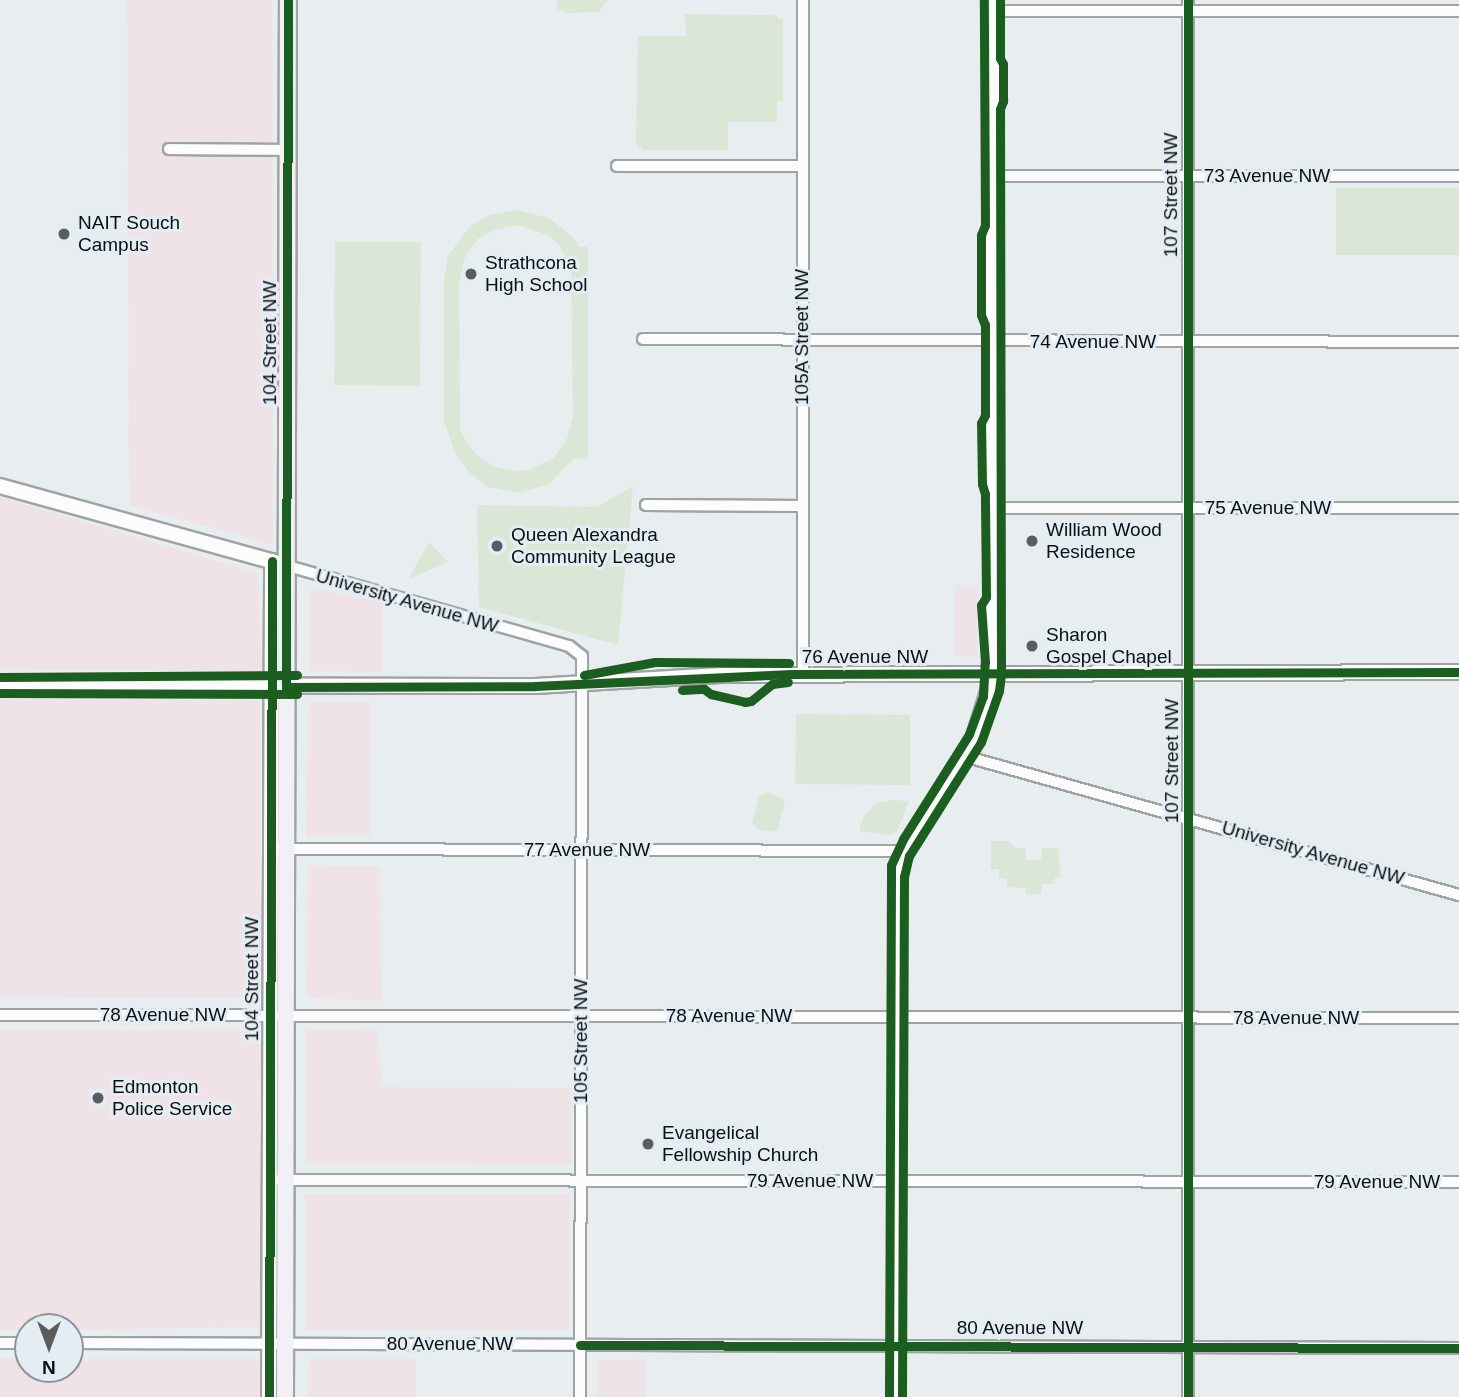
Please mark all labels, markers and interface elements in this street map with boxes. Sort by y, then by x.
street label: 107 Street NW [1160,133,1182,257]
street label: 73 Avenue NW [1203,165,1331,187]
place label: NAIT Souch Campus [78,212,180,256]
marker: NAIT Souch Campus [56,226,72,242]
place label: Strathcona High School [485,252,587,296]
marker: Strathcona High School [463,266,479,282]
street label: 105A Street NW [791,268,813,406]
street label: 104 Street NW [259,281,281,405]
street label: 74 Avenue NW [1029,331,1157,353]
street label: 75 Avenue NW [1204,497,1332,519]
place label: William Wood Residence [1046,519,1162,563]
place label: Queen Alexandra Community League [511,524,676,568]
marker: William Wood Residence [1024,533,1040,549]
marker: Queen Alexandra Community League [489,538,505,554]
street label: University Avenue NW [313,564,501,638]
place label: Sharon Gospel Chapel [1046,624,1172,668]
marker: Sharon Gospel Chapel [1024,638,1040,654]
street label: 76 Avenue NW [801,646,929,668]
street label: 107 Street NW [1161,699,1183,823]
street label: University Avenue NW [1219,816,1407,890]
street label: 77 Avenue NW [523,839,651,861]
street label: 104 Street NW [241,917,263,1041]
street label: 105 Street NW [570,979,592,1103]
street label: 78 Avenue NW [99,1004,227,1026]
street label: 78 Avenue NW [665,1005,793,1027]
street label: 78 Avenue NW [1232,1007,1360,1029]
place label: Edmonton Police Service [112,1076,232,1120]
marker: Edmonton Police Service [90,1090,106,1106]
place label: Evangelical Fellowship Church [662,1122,818,1166]
marker: Evangelical Fellowship Church [640,1136,656,1152]
street label: 79 Avenue NW [746,1170,874,1192]
street label: 79 Avenue NW [1313,1171,1441,1193]
north arrow [14,1313,84,1383]
street label: 80 Avenue NW [956,1317,1084,1339]
street label: 80 Avenue NW [386,1333,514,1355]
text: N [42,1357,56,1378]

